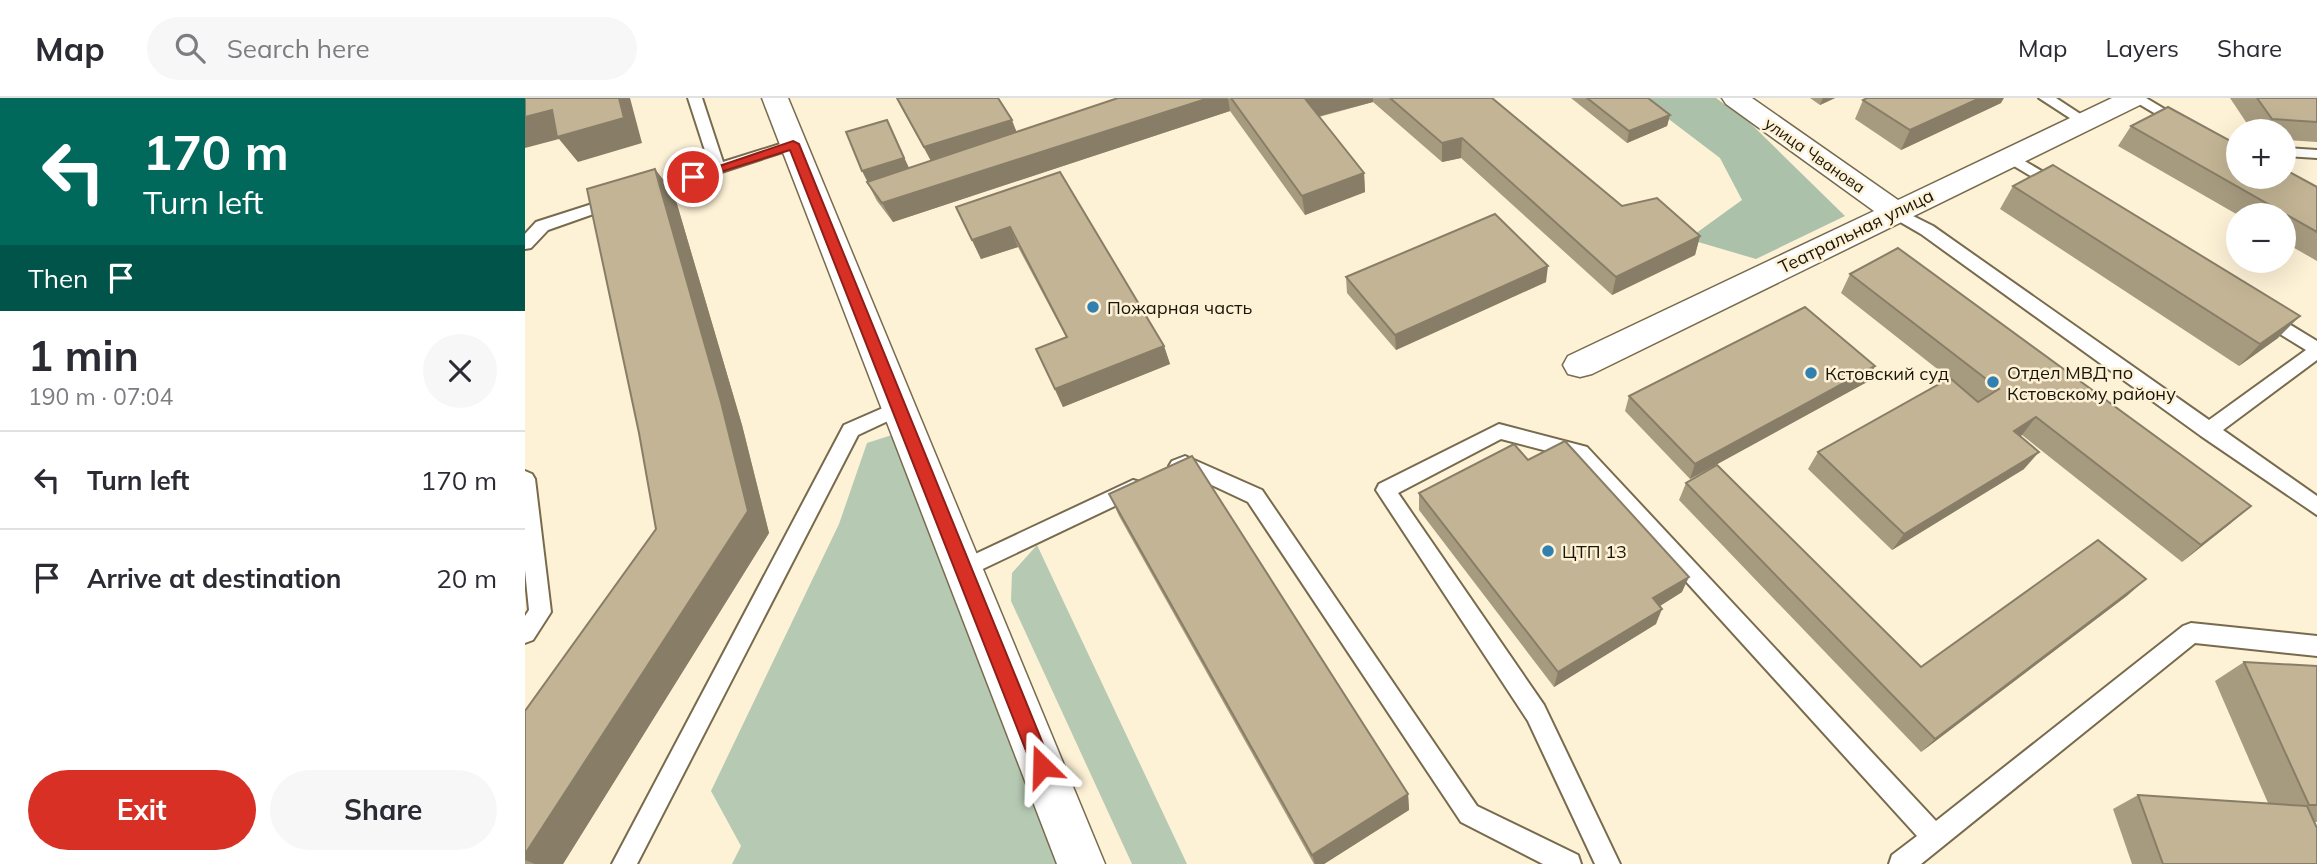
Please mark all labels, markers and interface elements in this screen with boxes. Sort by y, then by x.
search box [147,17,637,80]
text: Map [35,28,105,69]
icon: search [171,29,209,67]
text: Search here [227,32,370,65]
text: Map [2018,33,2067,63]
text: Layers [2105,33,2179,63]
text: Share [2217,33,2282,63]
street label: улица Чванова [1761,113,1869,197]
map controls [2226,119,2296,273]
button: + [2226,119,2296,189]
text: 170 m [143,121,289,182]
icon: left [28,126,119,217]
pin [663,147,723,207]
icon: arrive [674,158,712,196]
text: Turn left [143,182,263,222]
street label: Театральная улица [1775,183,1937,279]
button: − [2226,203,2296,273]
icon: arrive [102,259,140,297]
text: Then [28,262,88,295]
place label: Пожарная часть [1107,296,1252,319]
marker: Пожарная часть [1085,299,1101,315]
text: 1 min [28,329,139,382]
button: close [423,334,497,408]
place label: Отдел МВД по Кстовскому району [2007,361,2176,405]
place label: Кстовский суд [1825,362,1949,385]
marker: Кстовский суд [1803,365,1819,381]
marker: Отдел МВД по Кстовскому району [1985,374,2001,390]
text: 190 m · 07:04 [28,382,173,411]
icon: left [28,461,66,499]
text: Turn left [87,464,189,497]
text: 170 m [421,464,497,497]
place label: ЦТП 13 [1562,540,1627,563]
marker: ЦТП 13 [1540,543,1556,559]
icon: arrive [28,559,66,597]
text: Arrive at destination [87,562,342,595]
text: 20 m [436,562,497,595]
position arrow [1005,729,1079,803]
button: Exit [28,770,256,850]
button: Share [270,770,497,850]

